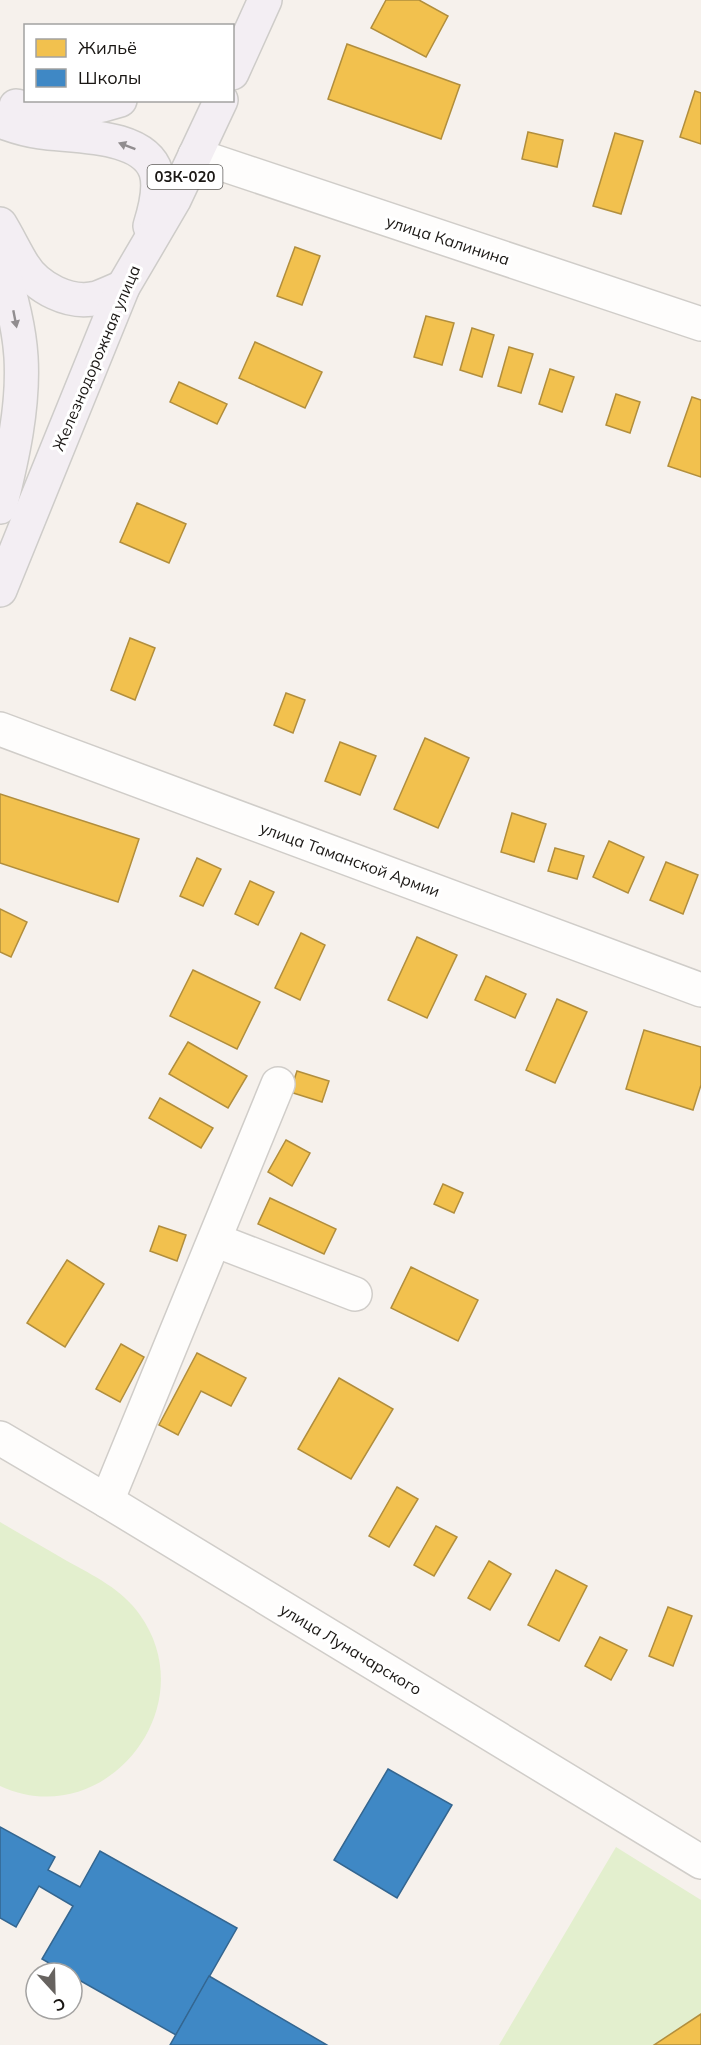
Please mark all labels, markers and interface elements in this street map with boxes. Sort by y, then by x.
legend [24,24,234,102]
text: Жильё [78,36,137,59]
text: Школы [78,66,141,89]
one-way arrow [118,141,136,150]
road number: 03К-020 [148,165,222,189]
street label: улица Калинина [384,211,512,269]
street label: Железнодорожная улица [48,262,144,454]
one-way arrow [11,310,20,329]
street label: улица Таманской Армии [257,817,443,901]
street label: улица Луначарского [276,1599,426,1699]
north arrow [24,1961,84,2021]
text: С [51,1994,68,2016]

